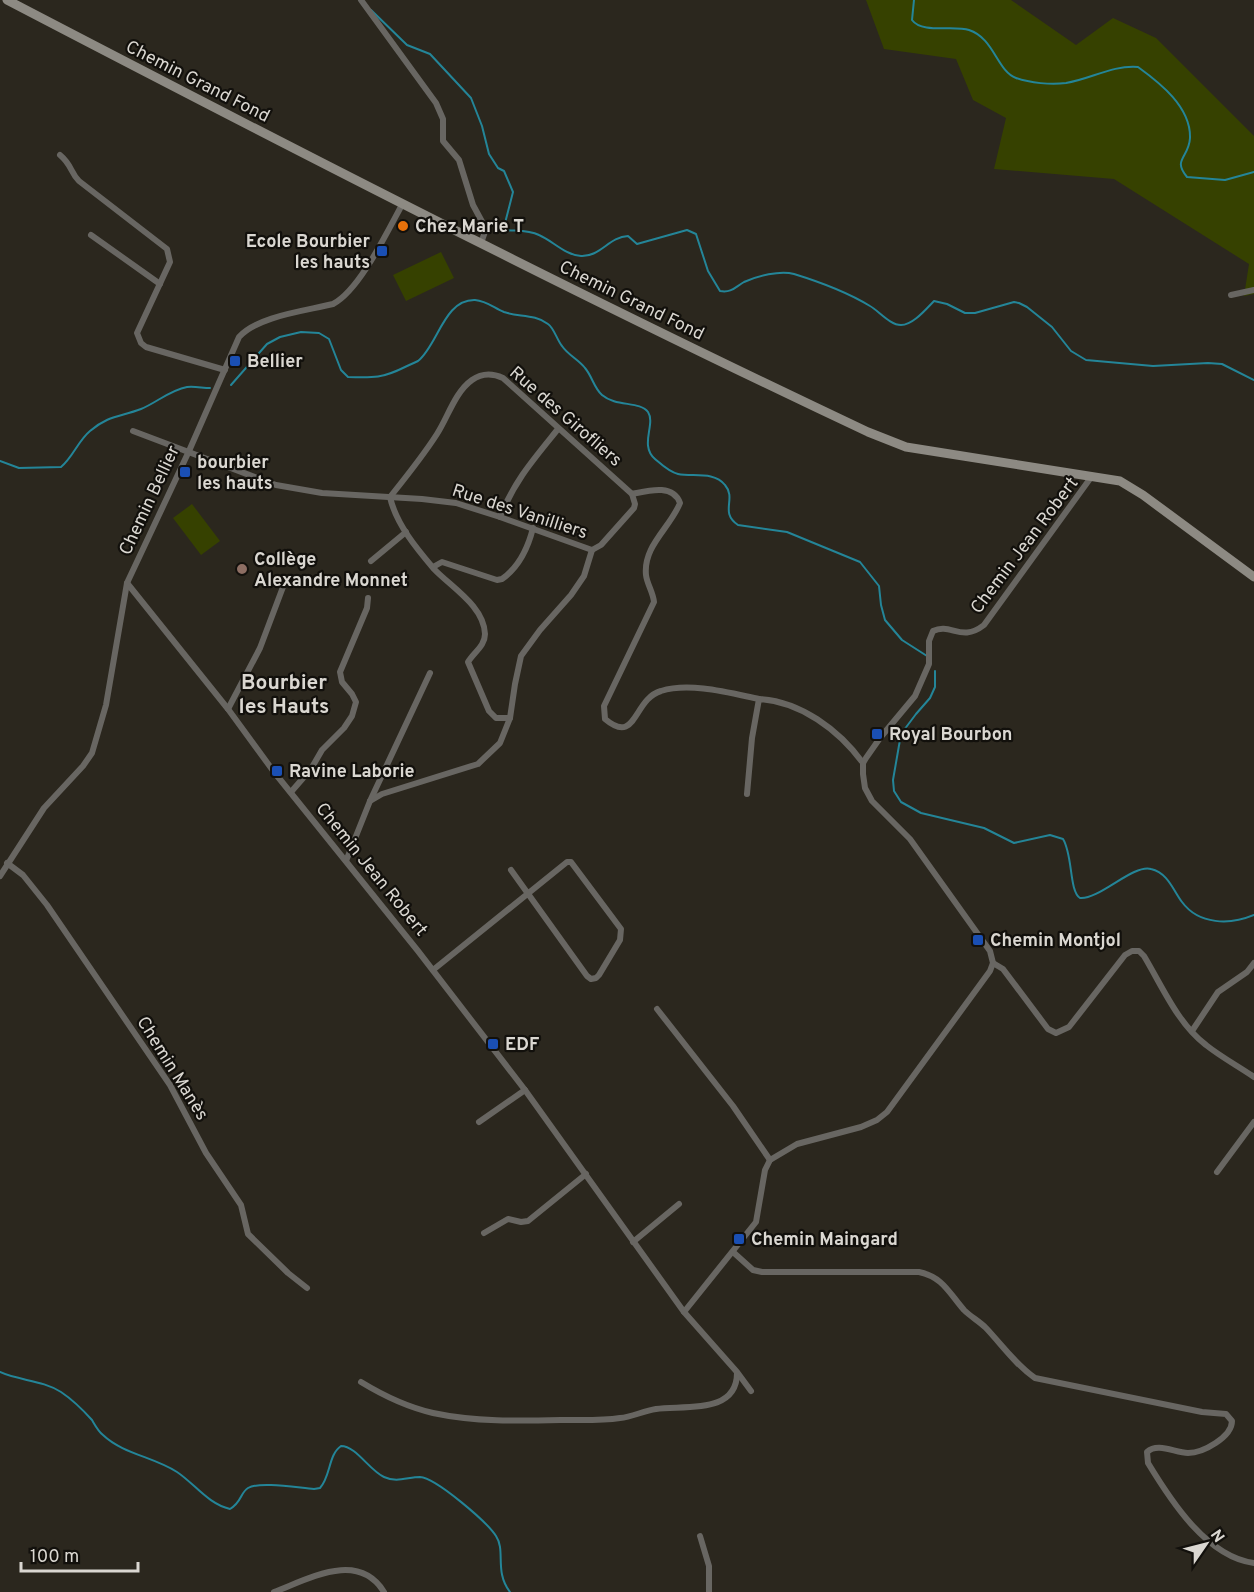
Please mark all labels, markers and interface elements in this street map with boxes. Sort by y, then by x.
street label: Chemin Grand Fond [121,36,273,129]
place label: Chez Marie T [415,216,524,239]
marker: Chez Marie T [396,219,410,233]
place label: Ecole Bourbier les hauts [246,231,370,275]
marker: Ecole Bourbier les hauts [375,244,389,258]
street label: Chemin Grand Fond [555,256,708,346]
place label: Bellier [247,351,303,374]
marker: Bellier [228,354,242,368]
street label: Rue des Girofliers [504,362,626,472]
street label: Chemin Bellier [115,442,186,559]
place label: bourbier les hauts [197,452,273,496]
marker: bourbier les hauts [178,465,192,479]
street label: Chemin Jean Robert [966,473,1084,619]
street label: Rue des Vanilliers [449,480,590,545]
place label: Collège Alexandre Monnet [254,549,408,593]
marker: Collège Alexandre Monnet [235,562,249,576]
district label: Bourbier les Hauts [239,670,329,721]
place label: Royal Bourbon [889,724,1012,747]
marker: Royal Bourbon [870,727,884,741]
place label: Ravine Laborie [289,761,415,784]
marker: Ravine Laborie [270,764,284,778]
street label: Chemin Jean Robert [310,798,432,941]
place label: Chemin Montjol [990,930,1121,953]
marker: Chemin Montjol [971,933,985,947]
street label: Chemin Manès [131,1013,213,1125]
place label: EDF [505,1034,539,1057]
marker: EDF [486,1037,500,1051]
place label: Chemin Maingard [751,1229,898,1252]
marker: Chemin Maingard [732,1232,746,1246]
north arrow [1176,1514,1236,1574]
text: N [1205,1526,1228,1547]
scale bar [21,1535,138,1573]
text: 100 m [30,1546,79,1569]

